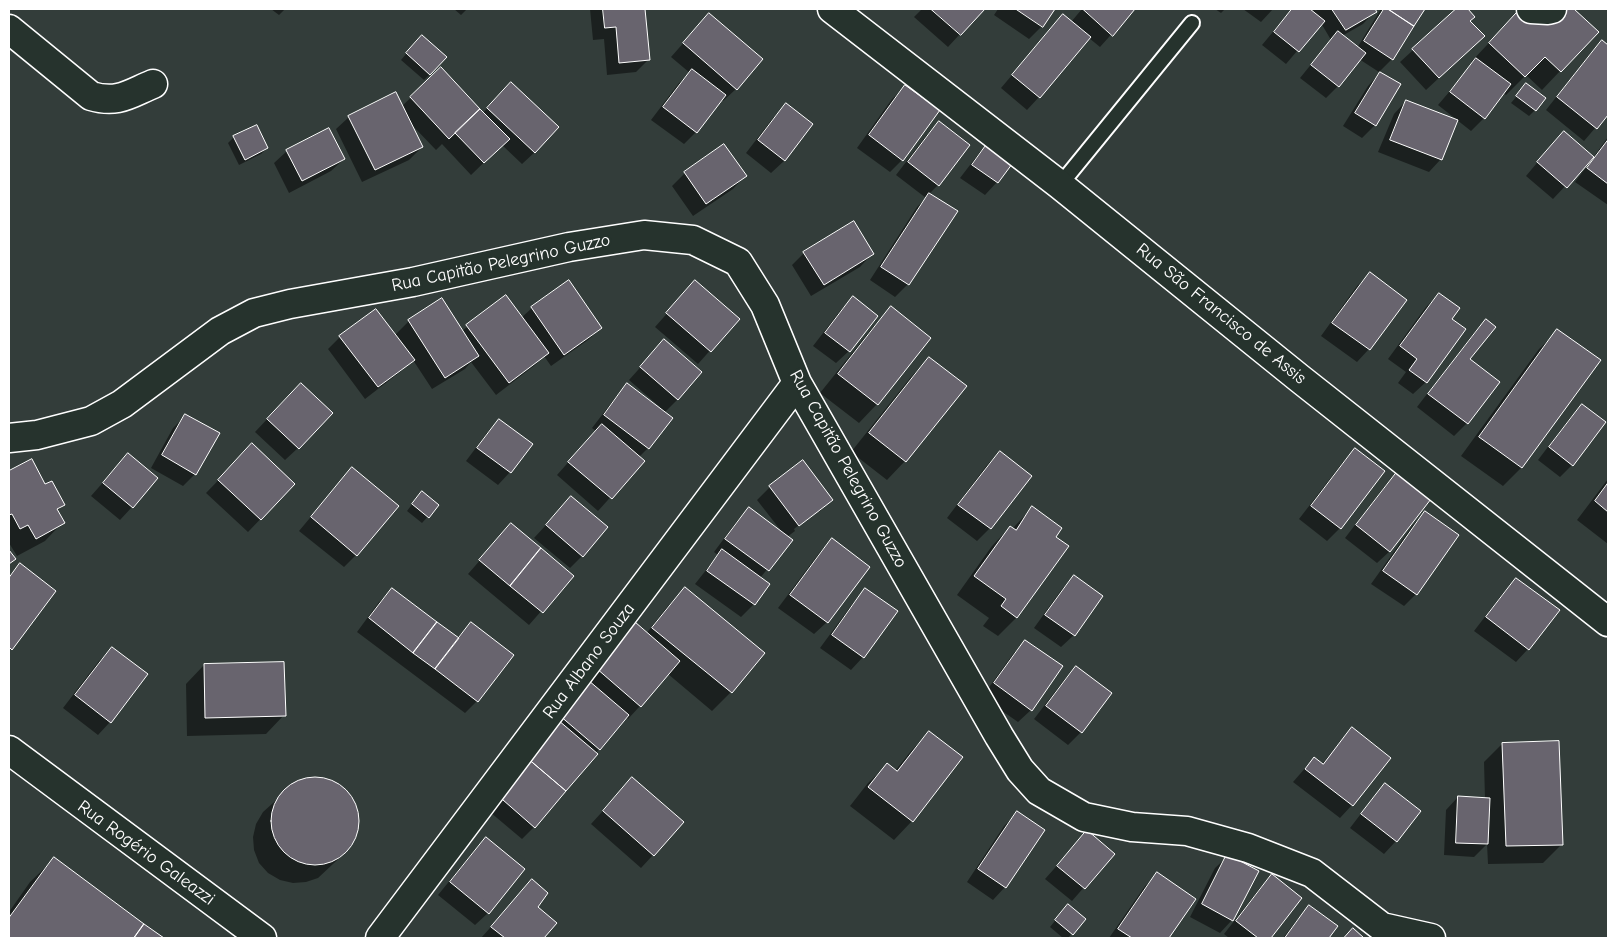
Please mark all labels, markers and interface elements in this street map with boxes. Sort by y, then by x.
street label: Rua Capitão Pelegrino Guzzo [390,229,612,297]
street label: Rua São Francisco de Assis [1132,239,1310,389]
street label: Rua Capitão Pelegrino Guzzo [784,366,912,572]
street label: Rua Albano Souza [538,599,640,723]
street label: Rua Rogério Galeazzi [73,796,219,910]

